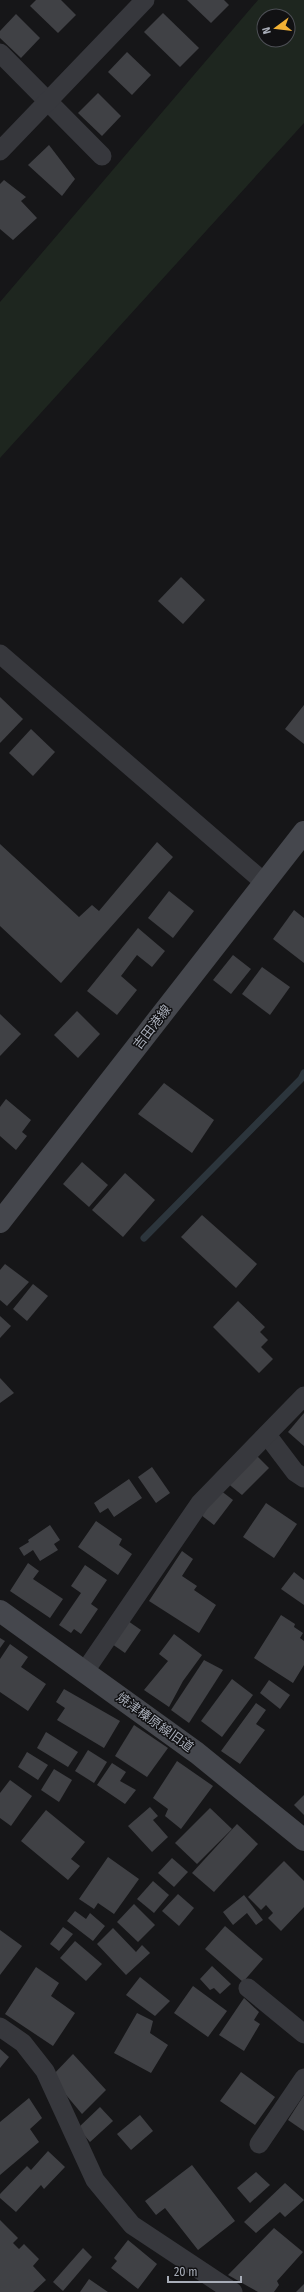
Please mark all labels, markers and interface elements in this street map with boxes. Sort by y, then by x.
north arrow [256,8,296,48]
text: N [260,26,274,35]
street label: 吉田港線 [130,1002,174,1052]
street label: 焼津榛原線旧道 [114,1689,196,1755]
scale bar [168,2258,241,2284]
text: 20 m [174,2265,198,2279]

